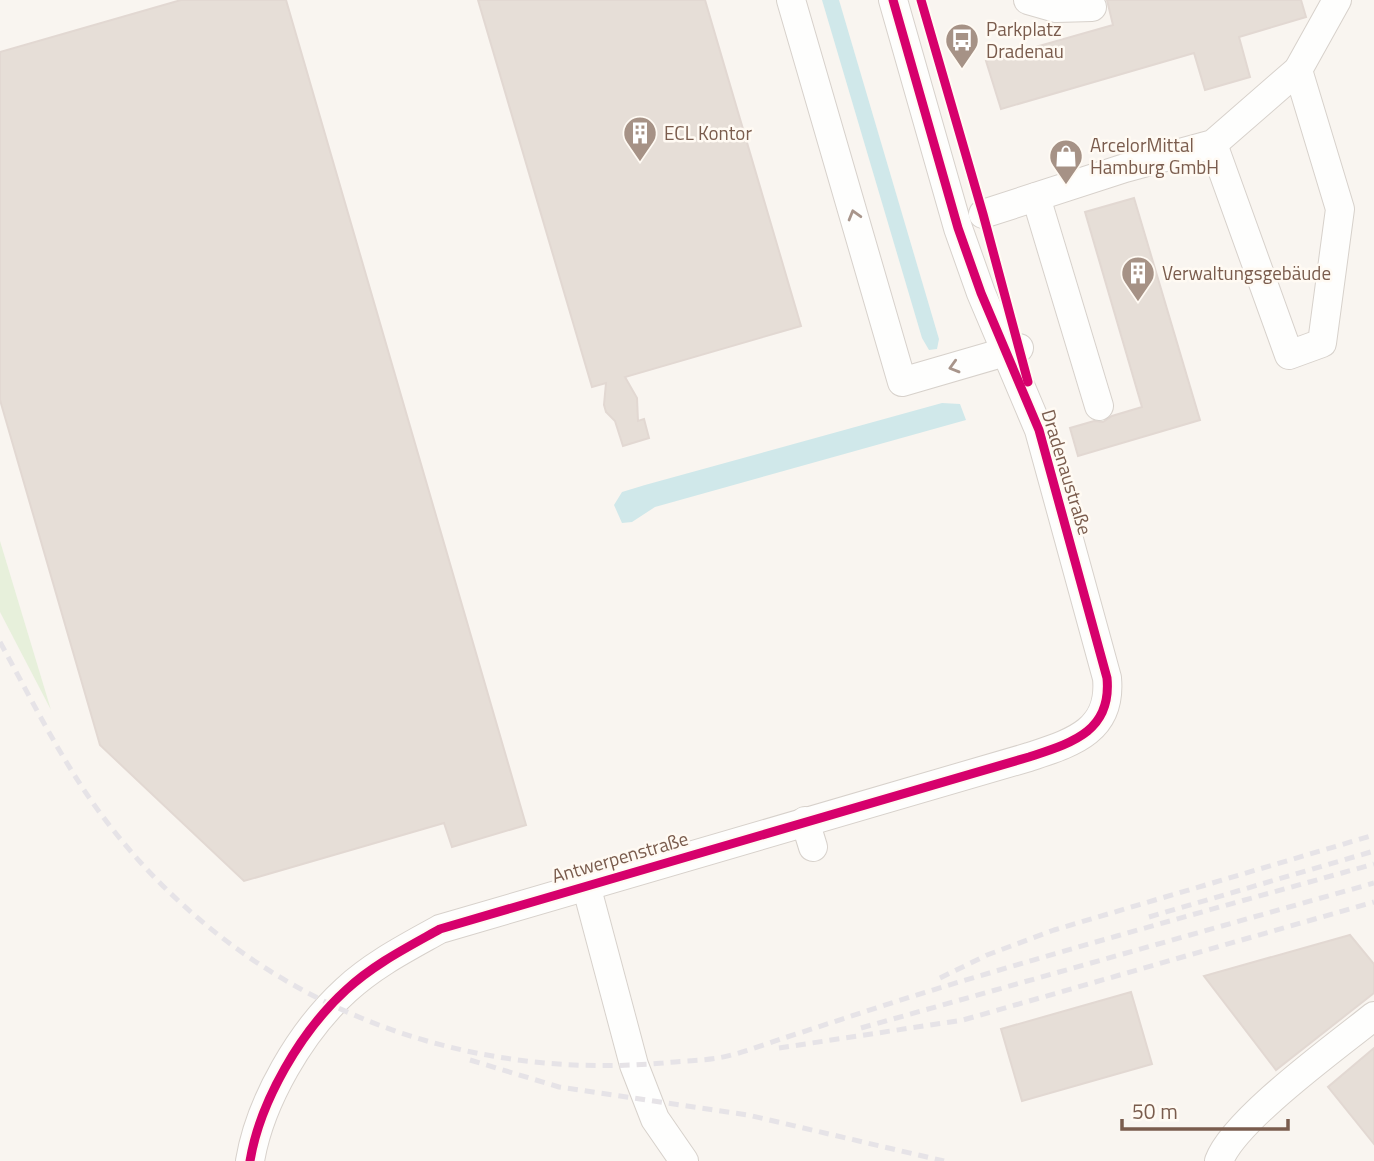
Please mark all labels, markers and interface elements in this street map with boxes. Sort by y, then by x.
place label: Parkplatz Dradenau [986,14,1064,65]
bus stop icon: Parkplatz Dradenau [943,21,981,70]
building icon: ECL Kontor [621,114,659,163]
place label: ECL Kontor [664,118,752,147]
place label: ArcelorMittal Hamburg GmbH [1090,130,1219,181]
shop icon: ArcelorMittal Hamburg GmbH [1047,137,1085,186]
one-way arrow [847,209,862,221]
building icon: Verwaltungsgebäude [1119,254,1157,303]
place label: Verwaltungsgebäude [1162,258,1331,287]
one-way arrow [948,359,960,373]
street label: Dradenaustraße [1035,405,1100,538]
street label: Antwerpenstraße [548,823,691,890]
scale bar [1122,1088,1288,1132]
text: 50 m [1132,1095,1178,1127]

